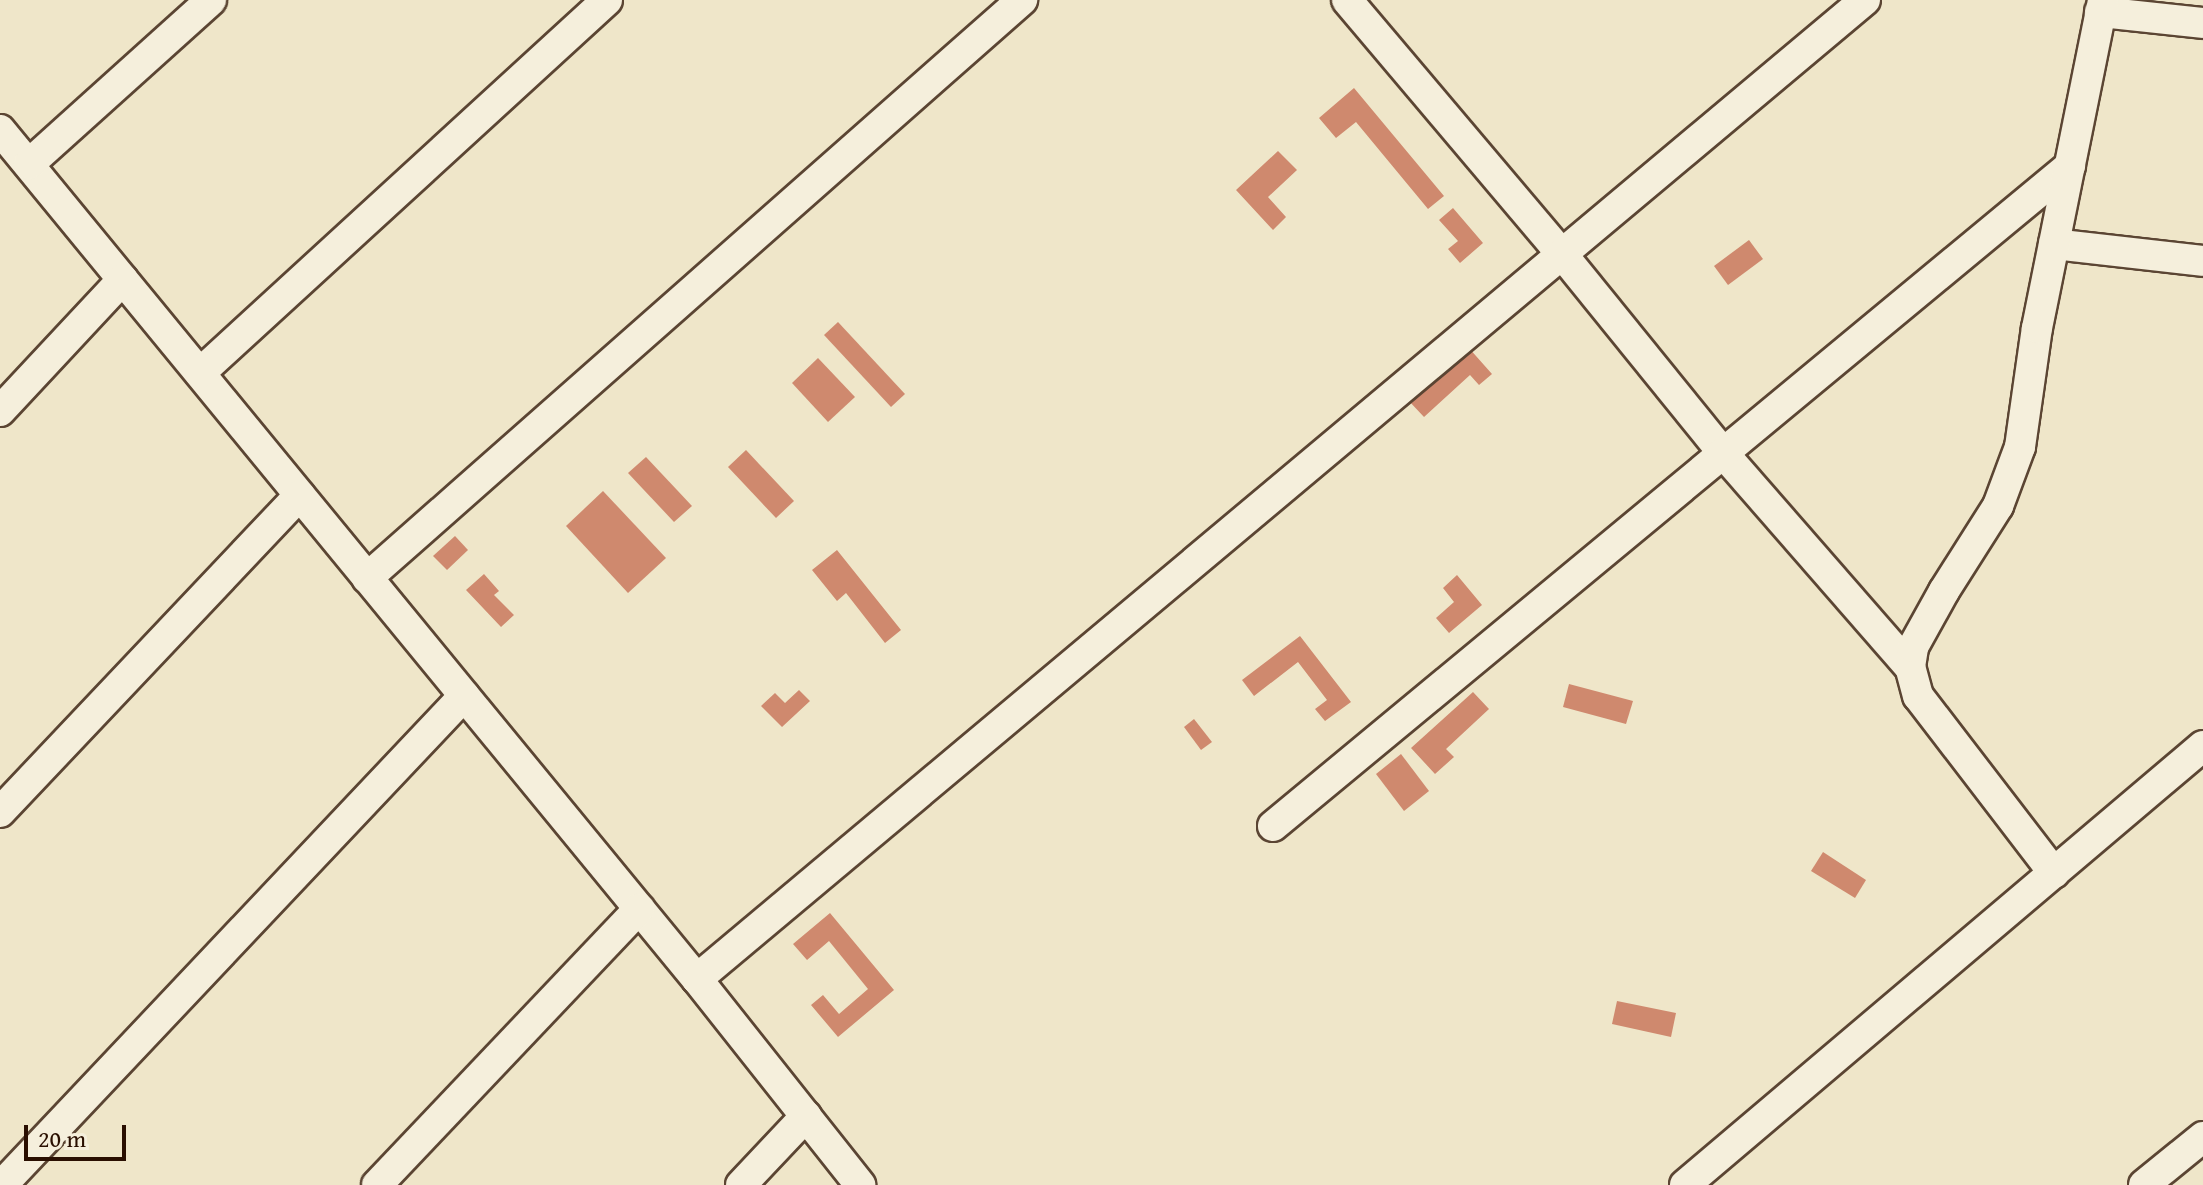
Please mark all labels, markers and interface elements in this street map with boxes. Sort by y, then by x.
scale bar [28,1109,130,1159]
text: 20 m [38,1121,86,1156]

